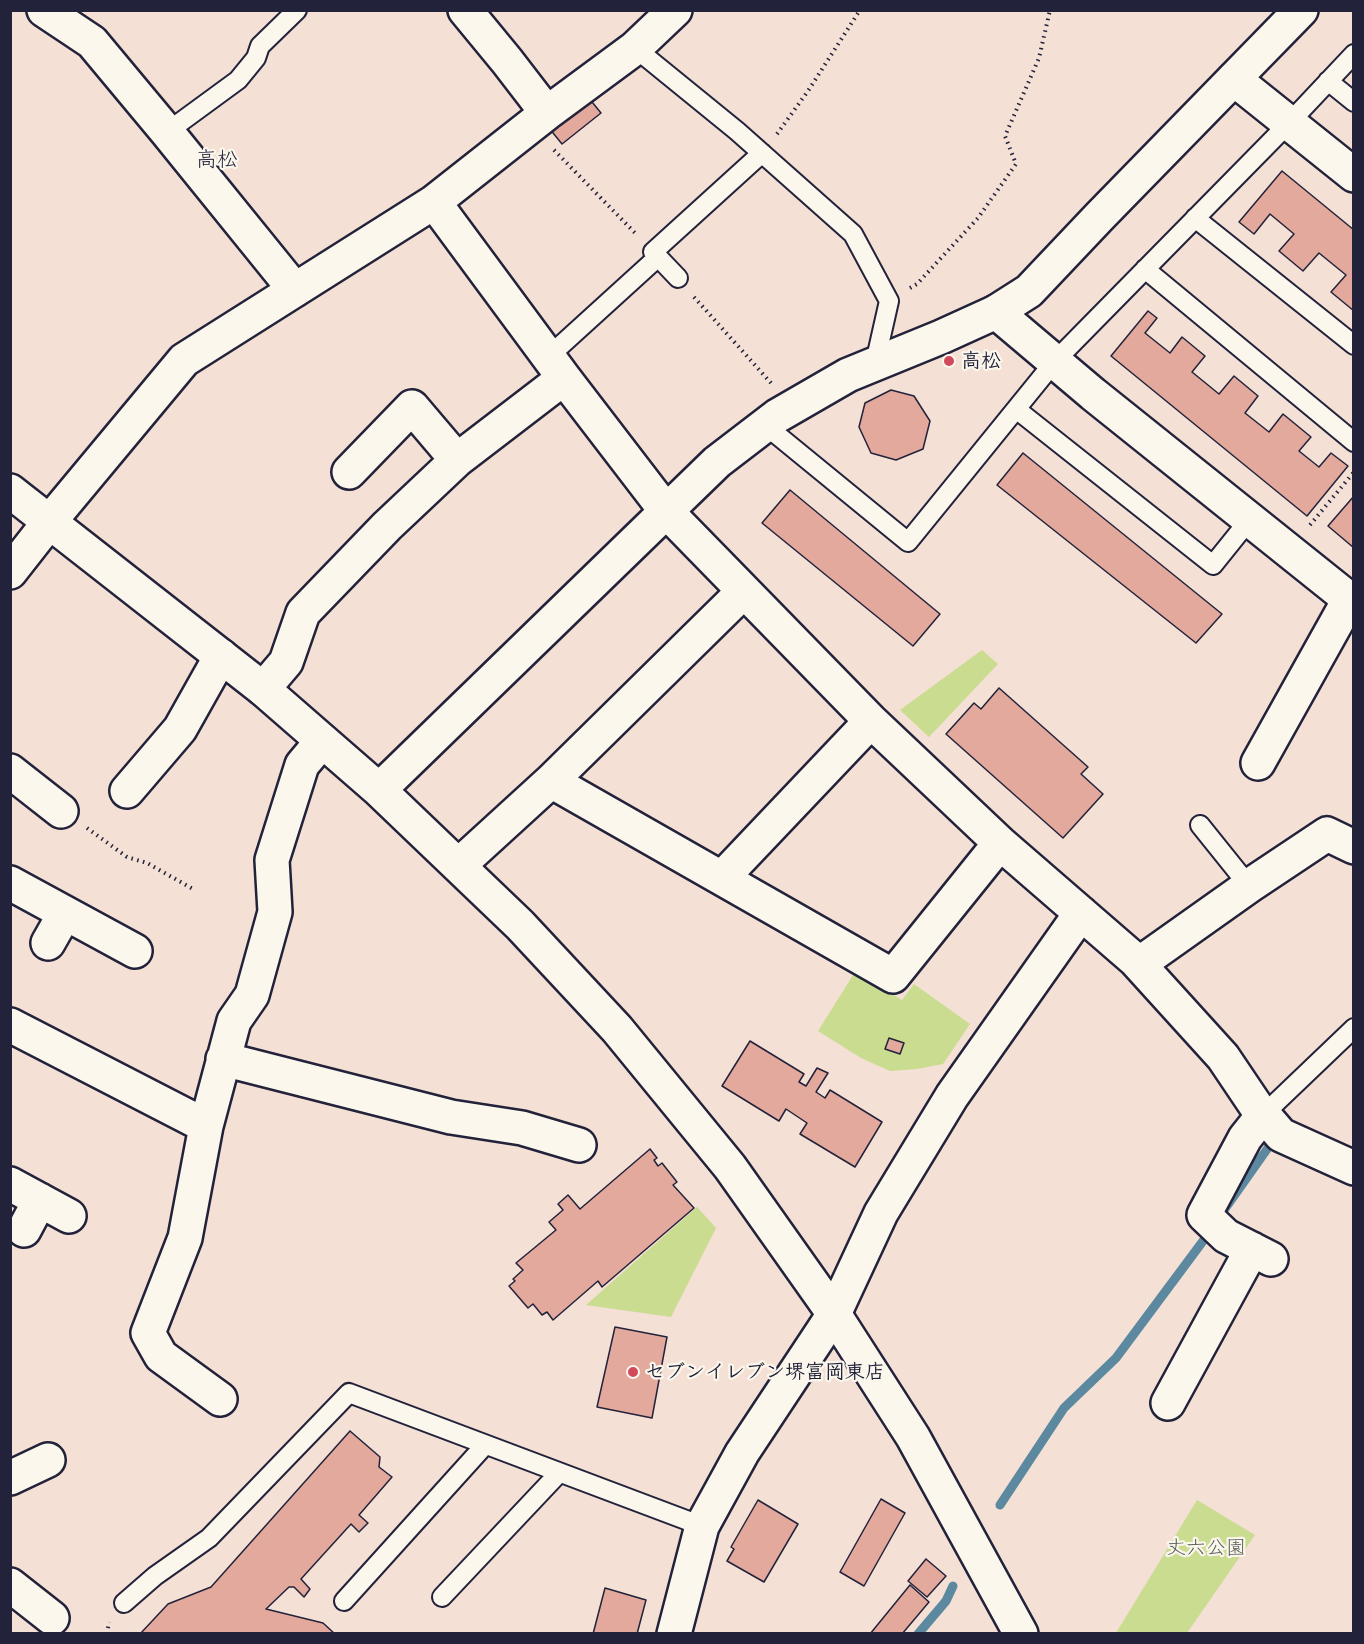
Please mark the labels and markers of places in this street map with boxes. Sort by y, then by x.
place label: 高松 [961,349,1001,373]
marker: 高松 [942,354,956,368]
place label: セブンイレブン堺富岡東店 [645,1360,885,1384]
marker: セブンイレブン堺富岡東店 [626,1365,640,1379]

